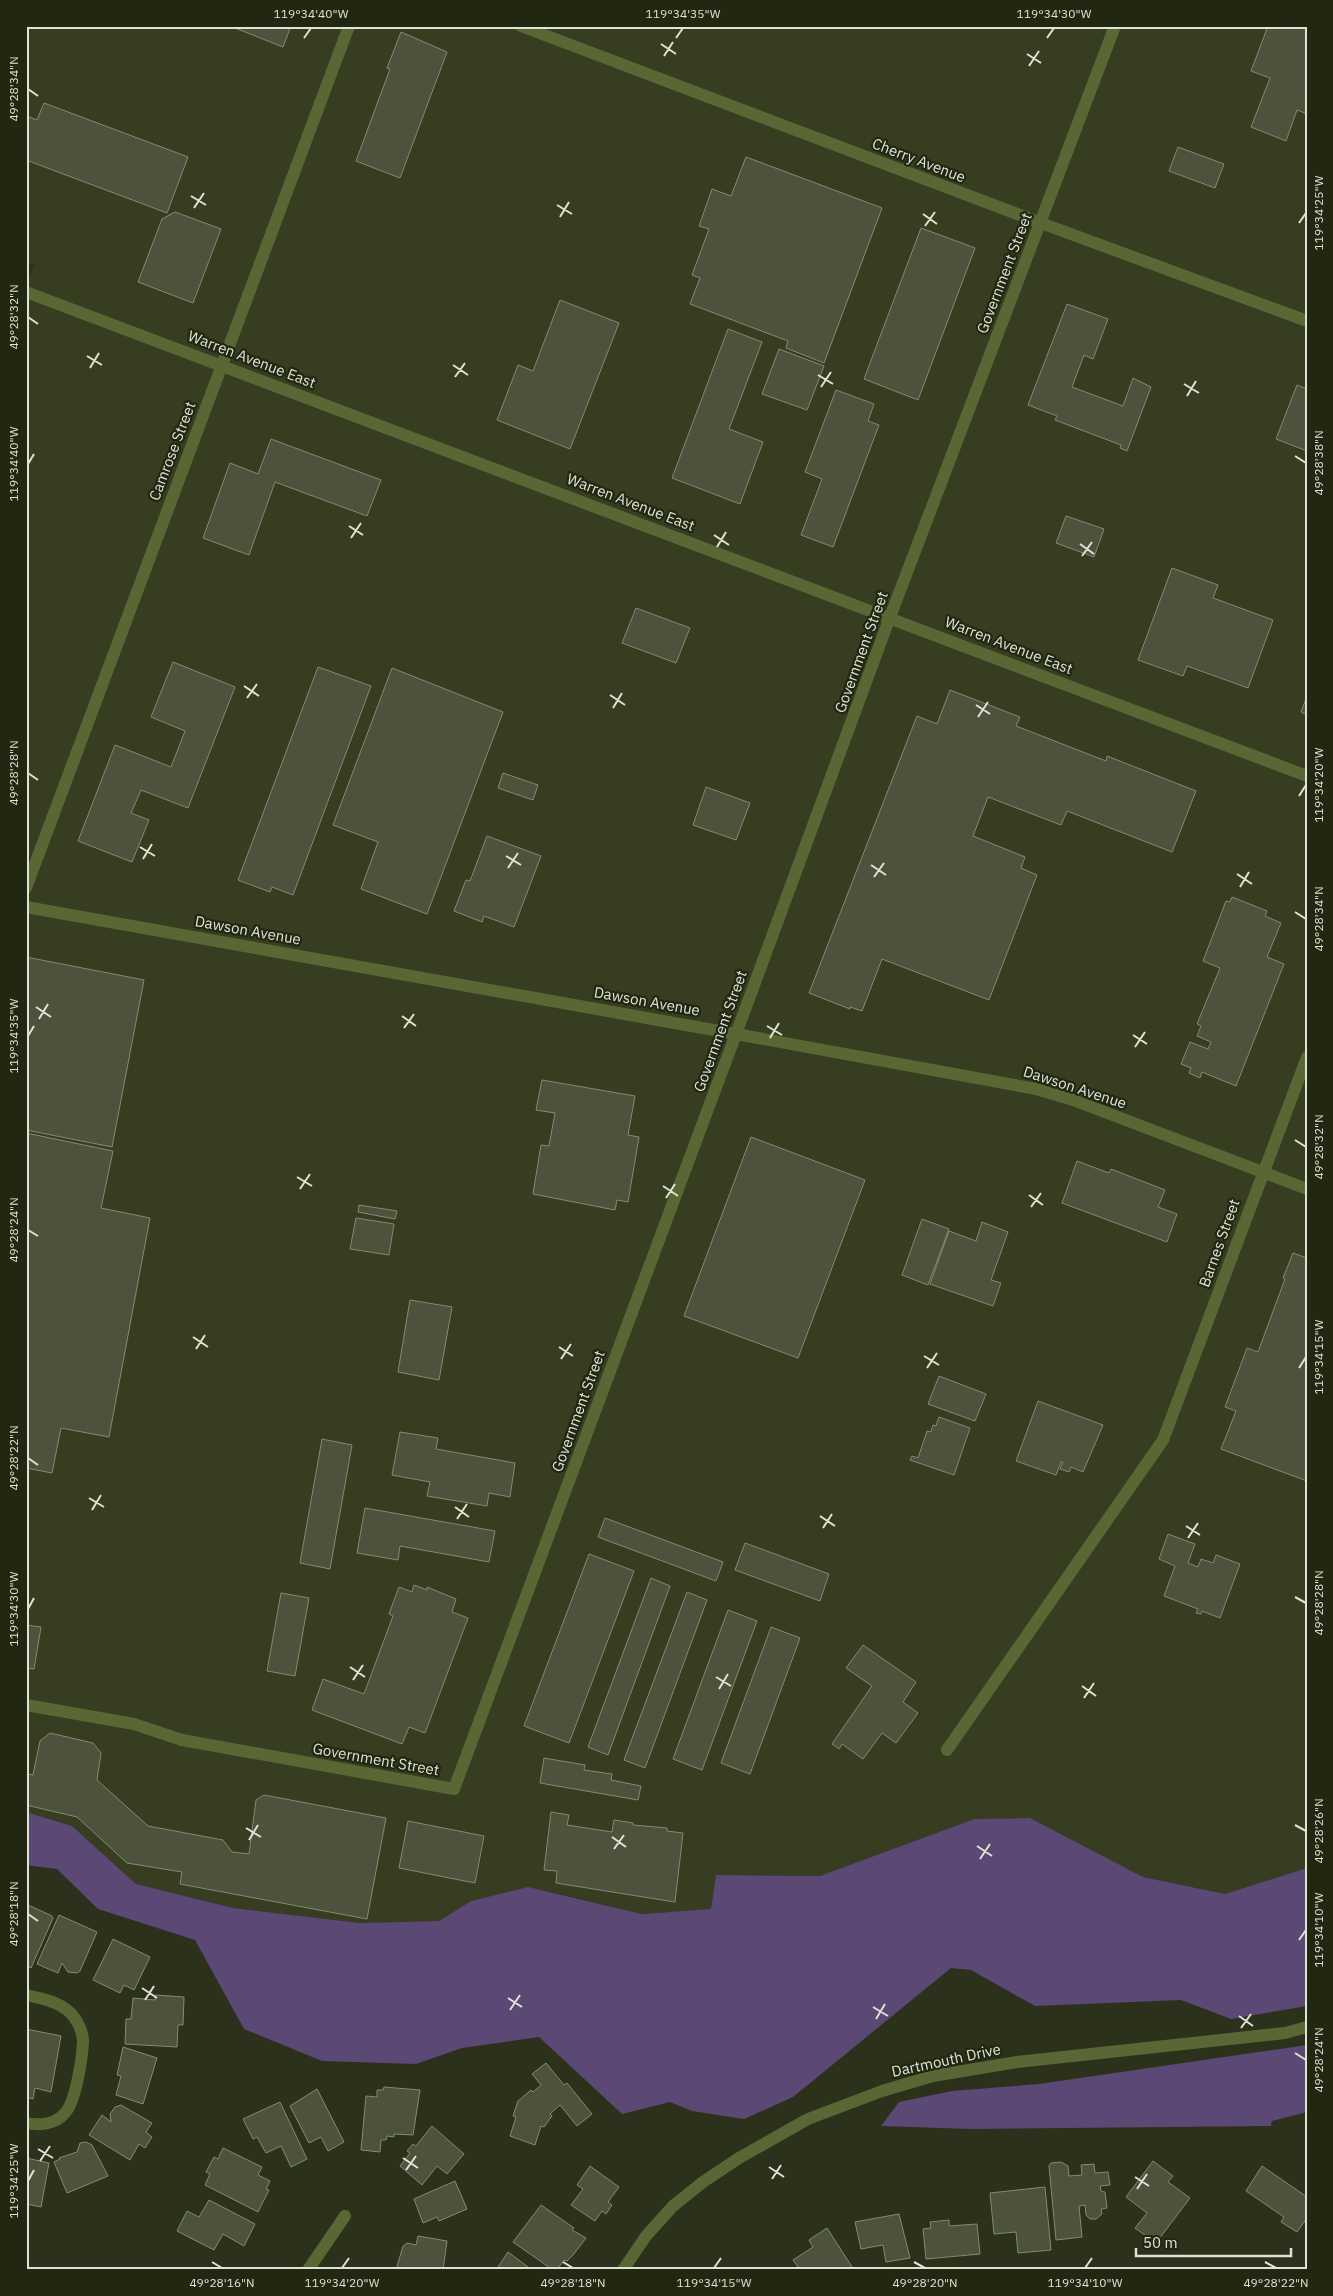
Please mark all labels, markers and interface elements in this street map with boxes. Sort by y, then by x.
text: 119°34'40"W [274,6,349,21]
text: 119°34'35"W [646,6,721,21]
text: 119°34'30"W [1017,6,1092,21]
text: 49°28'34"N [6,56,21,122]
street label: Cherry Avenue [870,134,968,186]
text: 119°34'25"W [1311,175,1326,250]
street label: Government Street [972,210,1036,336]
text: 49°28'32"N [6,284,21,350]
street label: Warren Avenue East [185,326,319,392]
street label: Camrose Street [144,399,200,503]
text: 119°34'40"W [6,426,21,501]
text: 49°28'38"N [1311,430,1326,496]
street label: Warren Avenue East [564,469,698,535]
street label: Government Street [830,589,892,715]
street label: Warren Avenue East [942,612,1076,678]
text: 49°28'28"N [6,740,21,806]
text: 119°34'20"W [1311,747,1326,822]
text: 49°28'34"N [1311,886,1326,952]
street label: Dawson Avenue [193,911,303,949]
street label: Government Street [689,968,751,1094]
street label: Dawson Avenue [592,982,702,1020]
text: 119°34'35"W [6,998,21,1073]
street label: Dawson Avenue [1021,1061,1129,1113]
text: 49°28'32"N [1311,1114,1326,1180]
street label: Barnes Street [1194,1196,1244,1290]
text: 49°28'24"N [6,1197,21,1263]
text: 119°34'15"W [1311,1319,1326,1394]
street label: Government Street [547,1348,609,1474]
text: 49°28'22"N [6,1425,21,1491]
text: 49°28'28"N [1311,1570,1326,1636]
text: 119°34'30"W [6,1571,21,1646]
street label: Government Street [311,1739,441,1779]
text: 49°28'26"N [1311,1798,1326,1864]
text: 49°28'18"N [6,1881,21,1947]
text: 119°34'10"W [1311,1892,1326,1967]
text: 49°28'24"N [1311,2027,1326,2093]
street label: Dartmouth Drive [890,2039,1002,2081]
text: 119°34'25"W [6,2143,21,2218]
scale bar [1136,2226,1290,2258]
text: 50 m [1143,2233,1178,2252]
text: 49°28'16"N [189,2275,255,2290]
text: 119°34'20"W [305,2275,380,2290]
text: 49°28'18"N [540,2275,606,2290]
text: 119°34'15"W [677,2275,752,2290]
text: 49°28'20"N [892,2275,958,2290]
text: 119°34'10"W [1048,2275,1123,2290]
text: 49°28'22"N [1243,2275,1309,2290]

